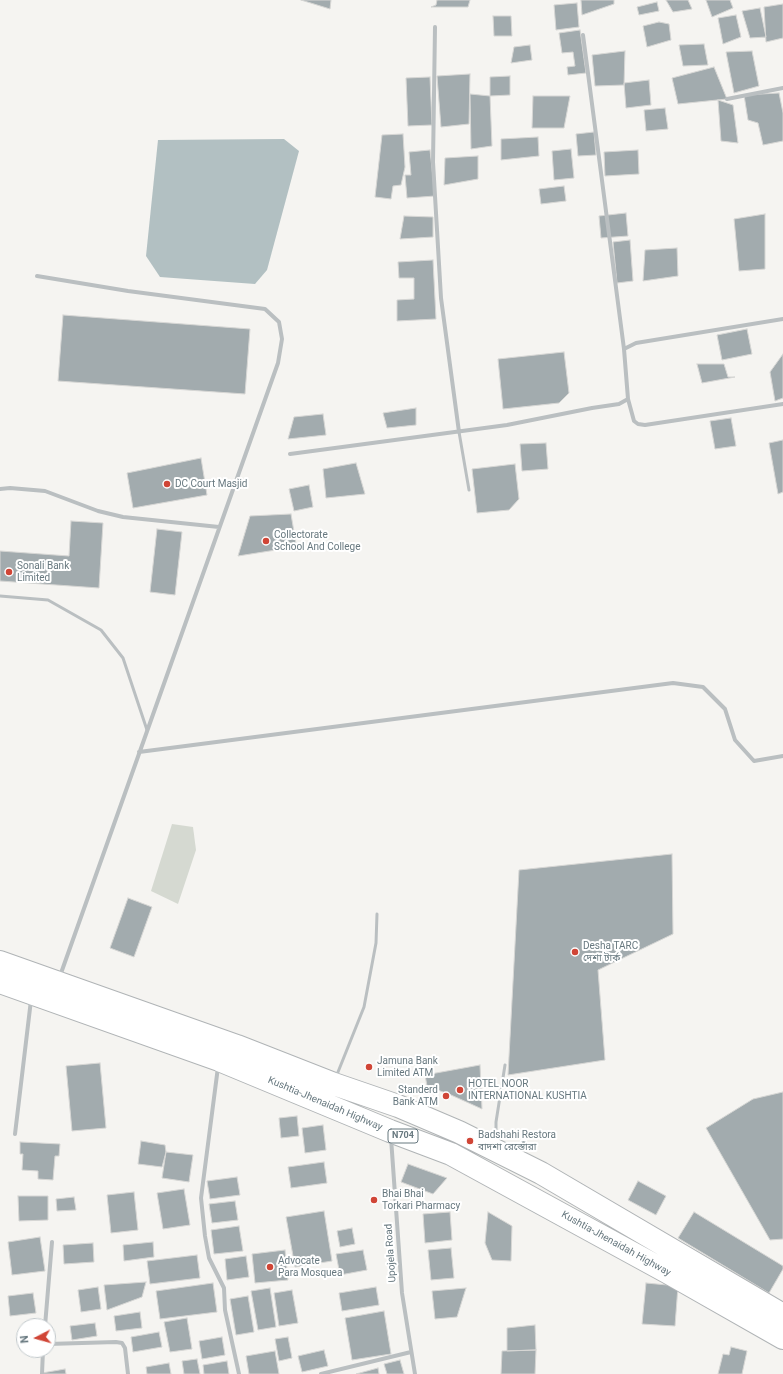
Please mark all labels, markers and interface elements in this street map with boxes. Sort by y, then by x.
place label: DC Court Masjid [175,478,247,490]
marker: DC Court Masjid [162,479,172,489]
place label: Collectorate School And College [274,529,360,552]
marker: Collectorate School And College [261,536,271,546]
place label: Sonali Bank Limited [17,560,69,584]
marker: Sonali Bank Limited [4,567,14,577]
place label: Desha TARC দেশা টার্ক [583,940,638,964]
marker: Desha TARC দেশা টার্ক [570,947,580,957]
place label: Jamuna Bank Limited ATM [377,1055,438,1078]
marker: Jamuna Bank Limited ATM [364,1062,374,1072]
street label: Kushtia-Jhenaidah Highway [266,1074,384,1134]
place label: HOTEL NOOR INTERNATIONAL KUSHTIA [468,1078,587,1102]
place label: Standerd Bank ATM [393,1084,438,1108]
marker: HOTEL NOOR INTERNATIONAL KUSHTIA [455,1085,465,1095]
marker: Standerd Bank ATM [441,1091,451,1101]
road number: N704 [388,1129,418,1143]
place label: Badshahi Restora বাদশা রেস্তোঁরা [478,1129,556,1152]
marker: Badshahi Restora বাদশা রেস্তোঁরা [465,1136,475,1146]
place label: Bhai Bhai Torkari Pharmacy [382,1188,460,1212]
marker: Bhai Bhai Torkari Pharmacy [369,1195,379,1205]
street label: Kushtia-Jhenaidah Highway [559,1209,673,1279]
street label: Upojela Road [383,1223,399,1283]
place label: Advocate Para Mosquea [278,1255,342,1278]
marker: Advocate Para Mosquea [265,1262,275,1272]
north arrow [16,1318,56,1358]
text: N [18,1335,31,1344]

